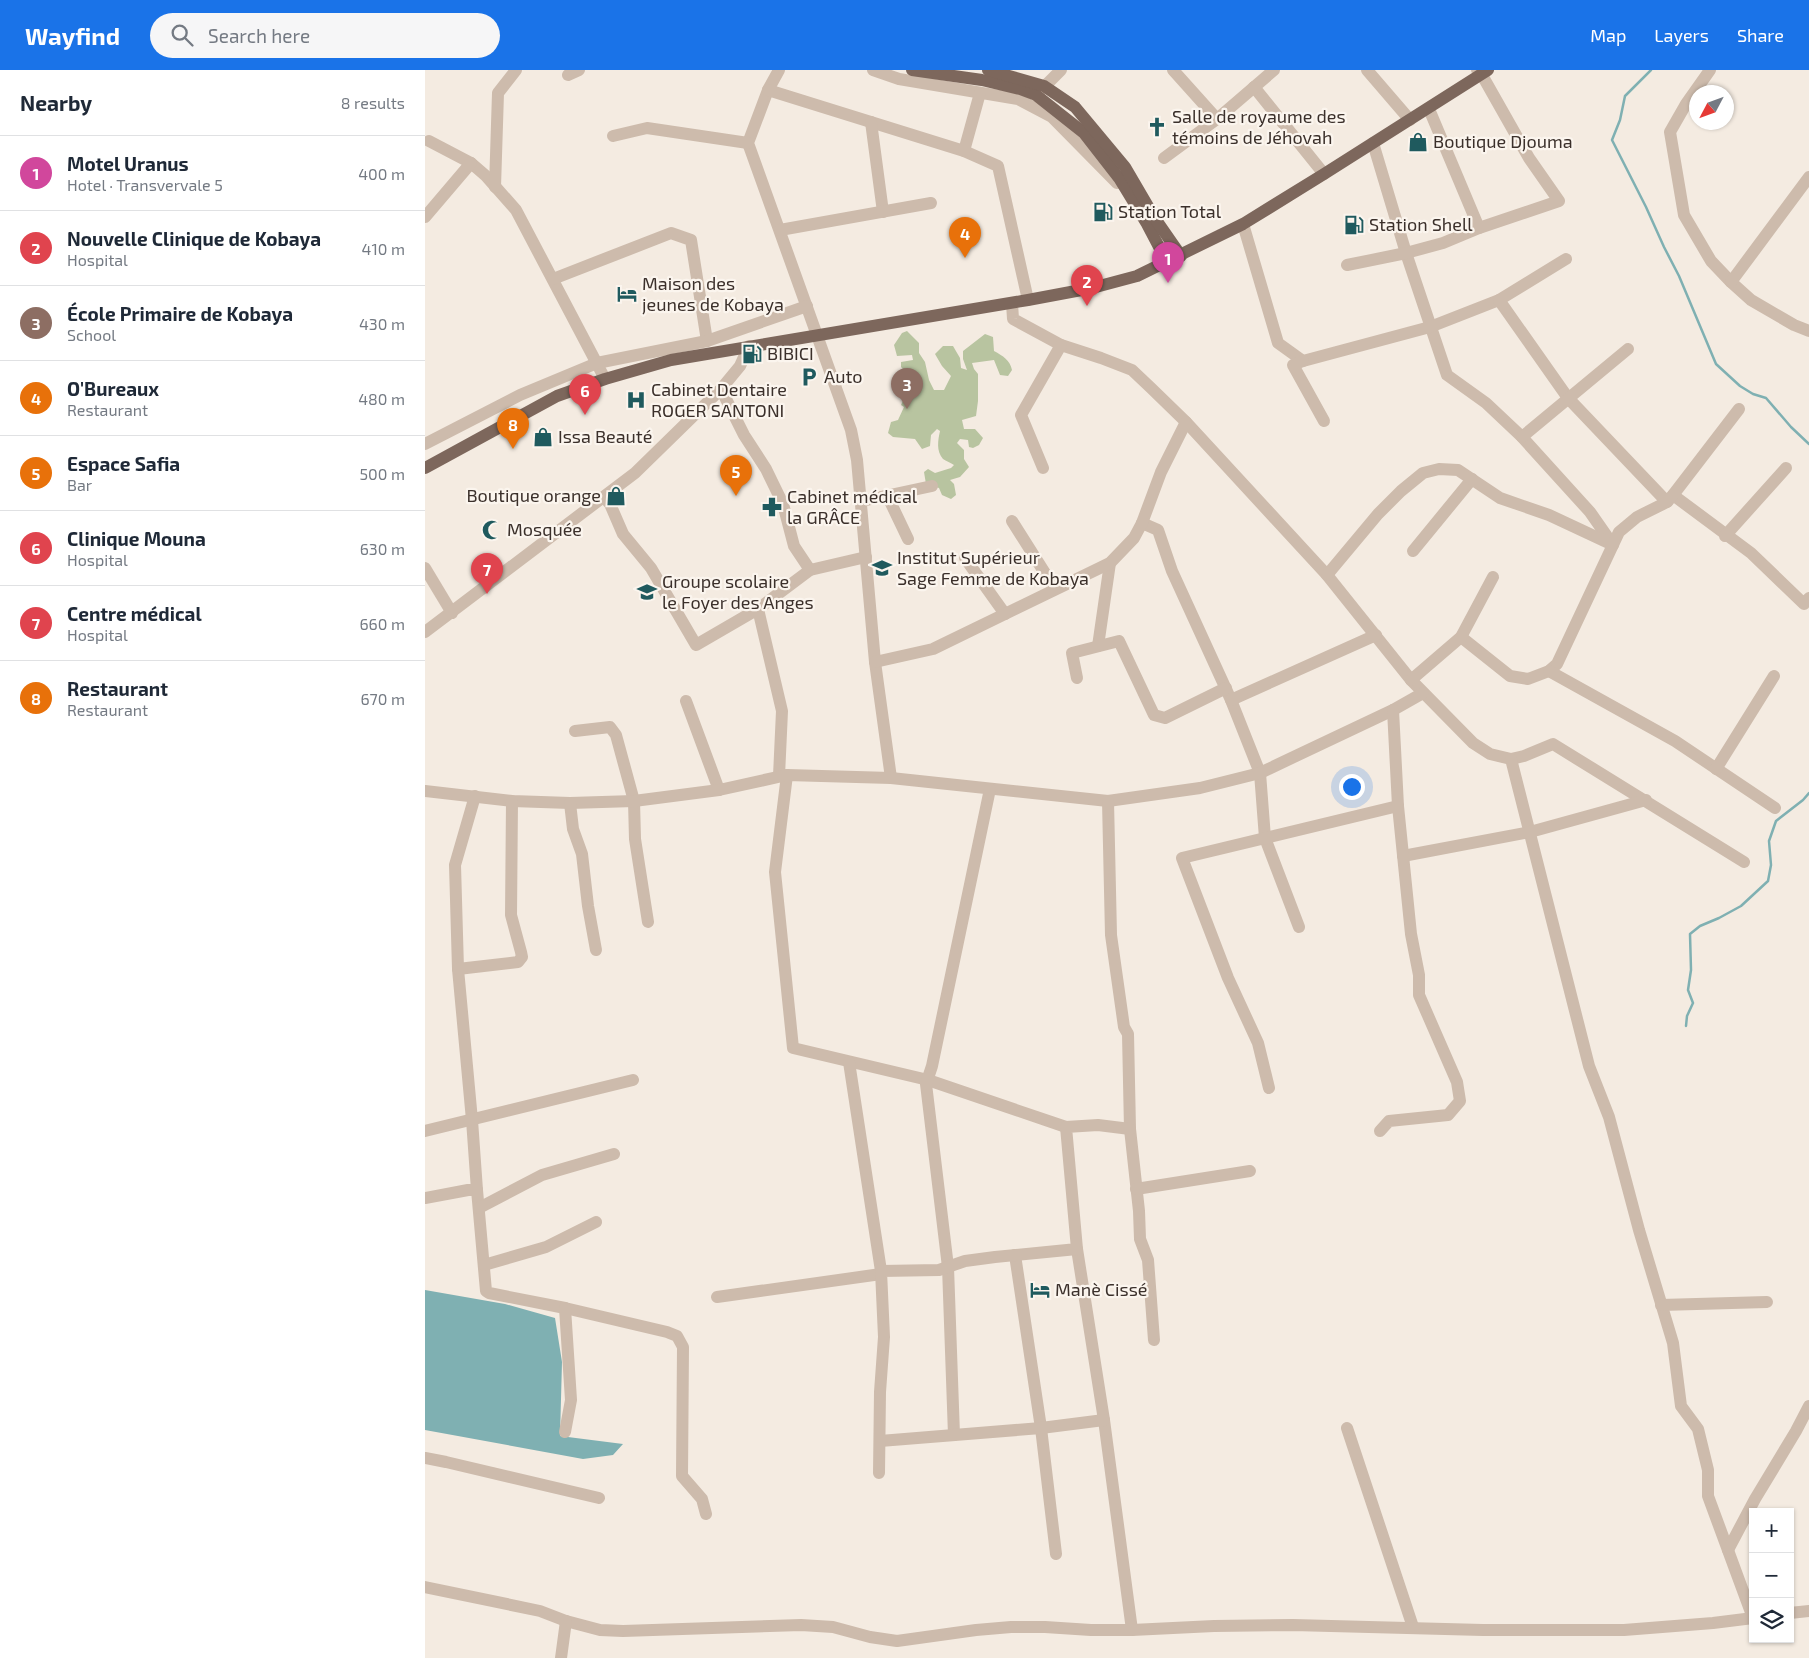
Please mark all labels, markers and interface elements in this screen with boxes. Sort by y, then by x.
search box [150,13,500,58]
text: Wayfind [25,21,120,50]
icon: search [168,21,196,49]
text: Search here [208,24,310,47]
text: Map [1590,24,1626,46]
text: Layers [1654,24,1709,46]
text: Share [1737,24,1784,46]
north arrow [1689,85,1734,130]
text: Nearby [20,90,92,115]
text: 8 results [341,93,405,112]
place label: Salle de royaume des témoins de Jéhovah [1172,105,1346,148]
church icon: Salle de royaume des témoins de Jéhovah [1146,116,1168,138]
place label: Boutique Djouma [1433,130,1573,152]
shop icon: Boutique Djouma [1407,131,1429,153]
text: Motel Uranus [67,152,189,175]
text: 1 [33,164,39,183]
text: 400 m [358,164,405,183]
text: Hotel · Transvervale 5 [67,175,223,194]
place label: Station Total [1118,200,1222,222]
fuel station icon: Station Total [1092,201,1114,223]
place label: Station Shell [1369,213,1473,235]
fuel station icon: Station Shell [1343,214,1365,236]
pin: 4 [949,217,981,258]
text: Nouvelle Clinique de Kobaya [67,227,321,250]
text: 2 [31,239,41,258]
text: 410 m [362,239,405,258]
pin: 1 [1152,242,1184,283]
text: Hospital [67,250,128,269]
pin: 2 [1071,265,1103,306]
place label: Maison des jeunes de Kobaya [642,272,784,315]
hotel icon: Maison des jeunes de Kobaya [616,283,638,305]
text: École Primaire de Kobaya [67,302,293,325]
text: 3 [31,314,41,333]
text: 430 m [359,314,405,333]
text: School [67,325,116,344]
place label: BIBICI [767,342,814,364]
fuel station icon: BIBICI [741,343,763,365]
place label: Auto [824,365,863,387]
parking icon: Auto [798,366,820,388]
pin: 3 [891,368,923,409]
pin: 6 [569,374,601,415]
text: O'Bureaux [67,377,159,400]
place label: Cabinet Dentaire ROGER SANTONI [651,378,787,421]
text: 4 [31,389,41,408]
text: 480 m [358,389,405,408]
hospital icon: Cabinet Dentaire ROGER SANTONI [625,389,647,411]
text: Restaurant [67,400,148,419]
pin: 8 [497,408,529,449]
place label: Issa Beauté [558,425,652,447]
shop icon: Issa Beauté [532,426,554,448]
text: Espace Safia [67,452,180,475]
pin: 5 [720,455,752,496]
text: 5 [32,464,40,483]
text: 500 m [360,464,405,483]
text: Bar [67,475,92,494]
place label: Boutique orange [466,484,601,506]
shop icon: Boutique orange [605,485,627,507]
place label: Cabinet médical la GRÂCE [787,485,918,528]
pharmacy icon: Cabinet médical la GRÂCE [761,496,783,518]
place label: Mosquée [507,518,582,540]
mosque icon: Mosquée [481,519,503,541]
text: Clinique Mouna [67,527,206,550]
text: 6 [31,539,41,558]
text: 630 m [360,539,405,558]
place label: Institut Supérieur Sage Femme de Kobaya [897,546,1089,589]
text: Hospital [67,550,128,569]
pin: 7 [471,553,503,594]
school or university icon: Institut Supérieur Sage Femme de Kobaya [871,557,893,579]
place label: Groupe scolaire le Foyer des Anges [662,570,814,613]
school or university icon: Groupe scolaire le Foyer des Anges [636,581,658,603]
text: Centre médical [67,602,202,625]
text: 7 [32,614,40,633]
text: 660 m [359,614,405,633]
text: Hospital [67,625,128,644]
text: Restaurant [67,677,168,700]
text: 8 [31,689,41,708]
text: 670 m [360,689,405,708]
text: Restaurant [67,700,148,719]
your location [1339,774,1365,800]
place label: Manè Cissé [1055,1278,1147,1300]
hotel icon: Manè Cissé [1029,1279,1051,1301]
map controls [1749,1508,1794,1643]
button: + [1749,1508,1794,1553]
button: − [1749,1553,1794,1598]
button: layers [1749,1598,1794,1643]

